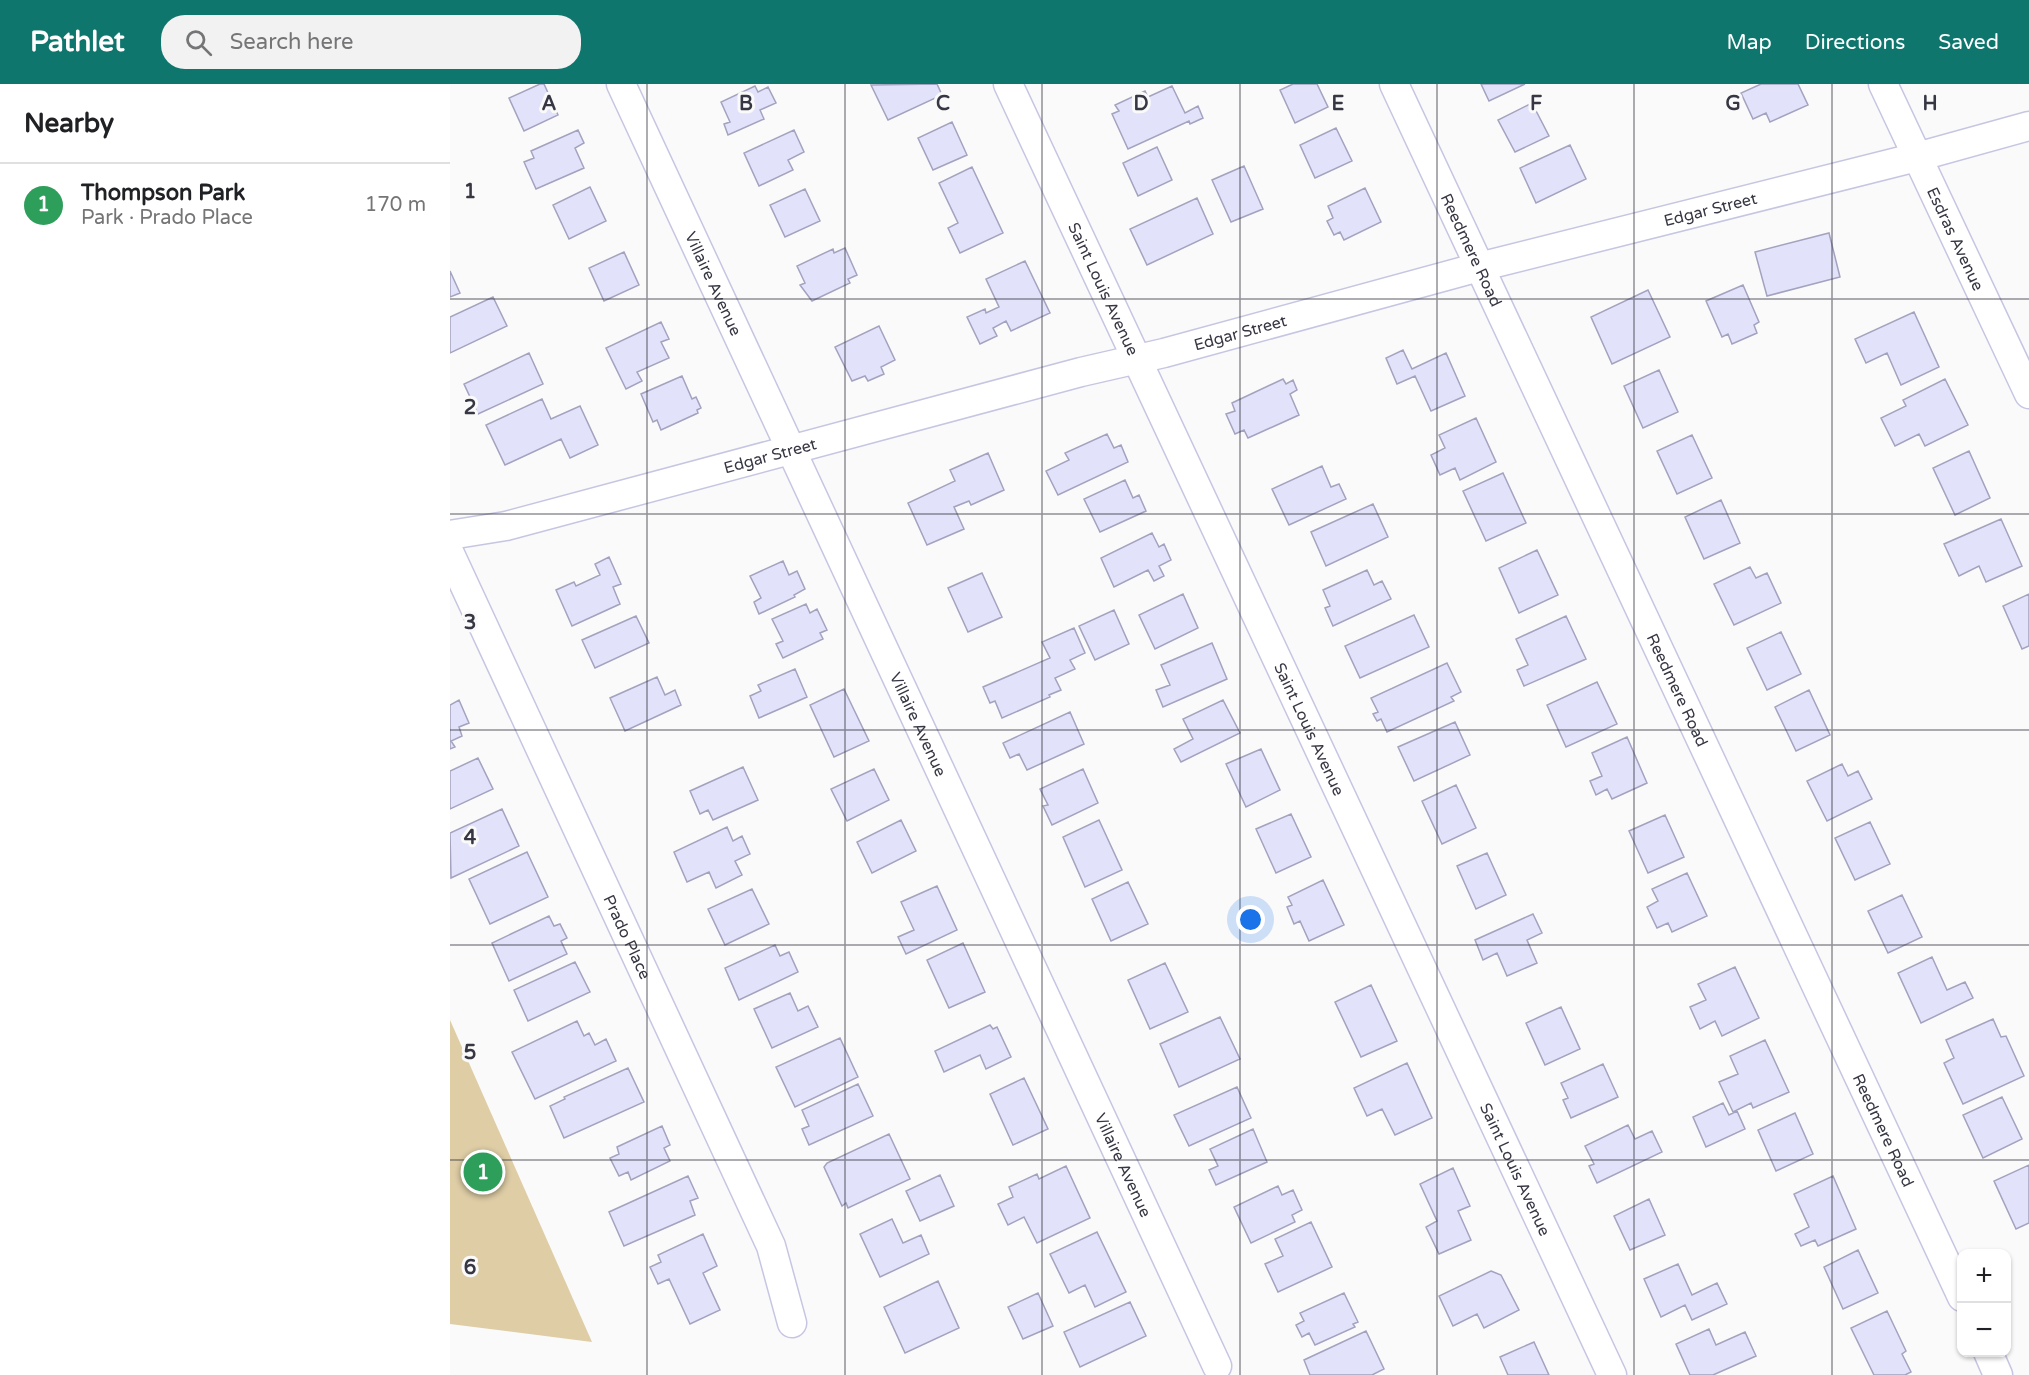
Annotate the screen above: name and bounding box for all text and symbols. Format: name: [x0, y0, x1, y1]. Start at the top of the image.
search box: [161, 15, 581, 69]
text: Pathlet: [30, 25, 125, 59]
icon: search: [182, 26, 215, 59]
text: Search here: [230, 29, 353, 55]
text: Map: [1726, 30, 1772, 55]
text: Directions: [1805, 30, 1905, 55]
text: Saved: [1938, 30, 1999, 55]
text: A: [542, 92, 557, 116]
text: B: [739, 92, 753, 116]
text: C: [936, 92, 950, 116]
text: D: [1133, 92, 1149, 116]
text: E: [1332, 92, 1345, 116]
text: F: [1530, 92, 1542, 116]
text: G: [1725, 92, 1741, 116]
text: H: [1922, 92, 1938, 116]
text: Nearby: [24, 108, 114, 139]
text: Thompson Park: [81, 180, 245, 206]
text: 1: [464, 180, 476, 204]
street label: Esdras Avenue: [1922, 184, 1988, 294]
street label: Edgar Street: [1662, 189, 1759, 231]
street label: Reedmere Road: [1436, 190, 1506, 310]
text: 1: [37, 193, 50, 217]
text: 170 m: [365, 193, 426, 217]
text: Park · Prado Place: [81, 206, 253, 230]
street label: Saint Louis Avenue: [1063, 219, 1143, 359]
street label: Villaire Avenue: [680, 229, 746, 339]
street label: Edgar Street: [1192, 311, 1289, 355]
text: 2: [464, 396, 476, 420]
street label: Edgar Street: [722, 434, 819, 478]
text: 3: [464, 611, 476, 635]
street label: Reedmere Road: [1642, 630, 1712, 750]
street label: Saint Louis Avenue: [1269, 660, 1349, 799]
street label: Villaire Avenue: [885, 669, 950, 780]
text: 4: [464, 826, 477, 850]
street label: Prado Place: [598, 892, 655, 983]
your location: [1236, 905, 1265, 934]
text: 5: [464, 1041, 476, 1065]
street label: Reedmere Road: [1848, 1071, 1918, 1190]
street label: Saint Louis Avenue: [1475, 1100, 1554, 1239]
street label: Villaire Avenue: [1090, 1110, 1155, 1220]
pin: 1: [464, 1150, 502, 1194]
map controls: [1957, 1249, 2011, 1357]
button: +: [1957, 1249, 2011, 1303]
text: 6: [464, 1256, 476, 1280]
button: −: [1957, 1303, 2011, 1357]

